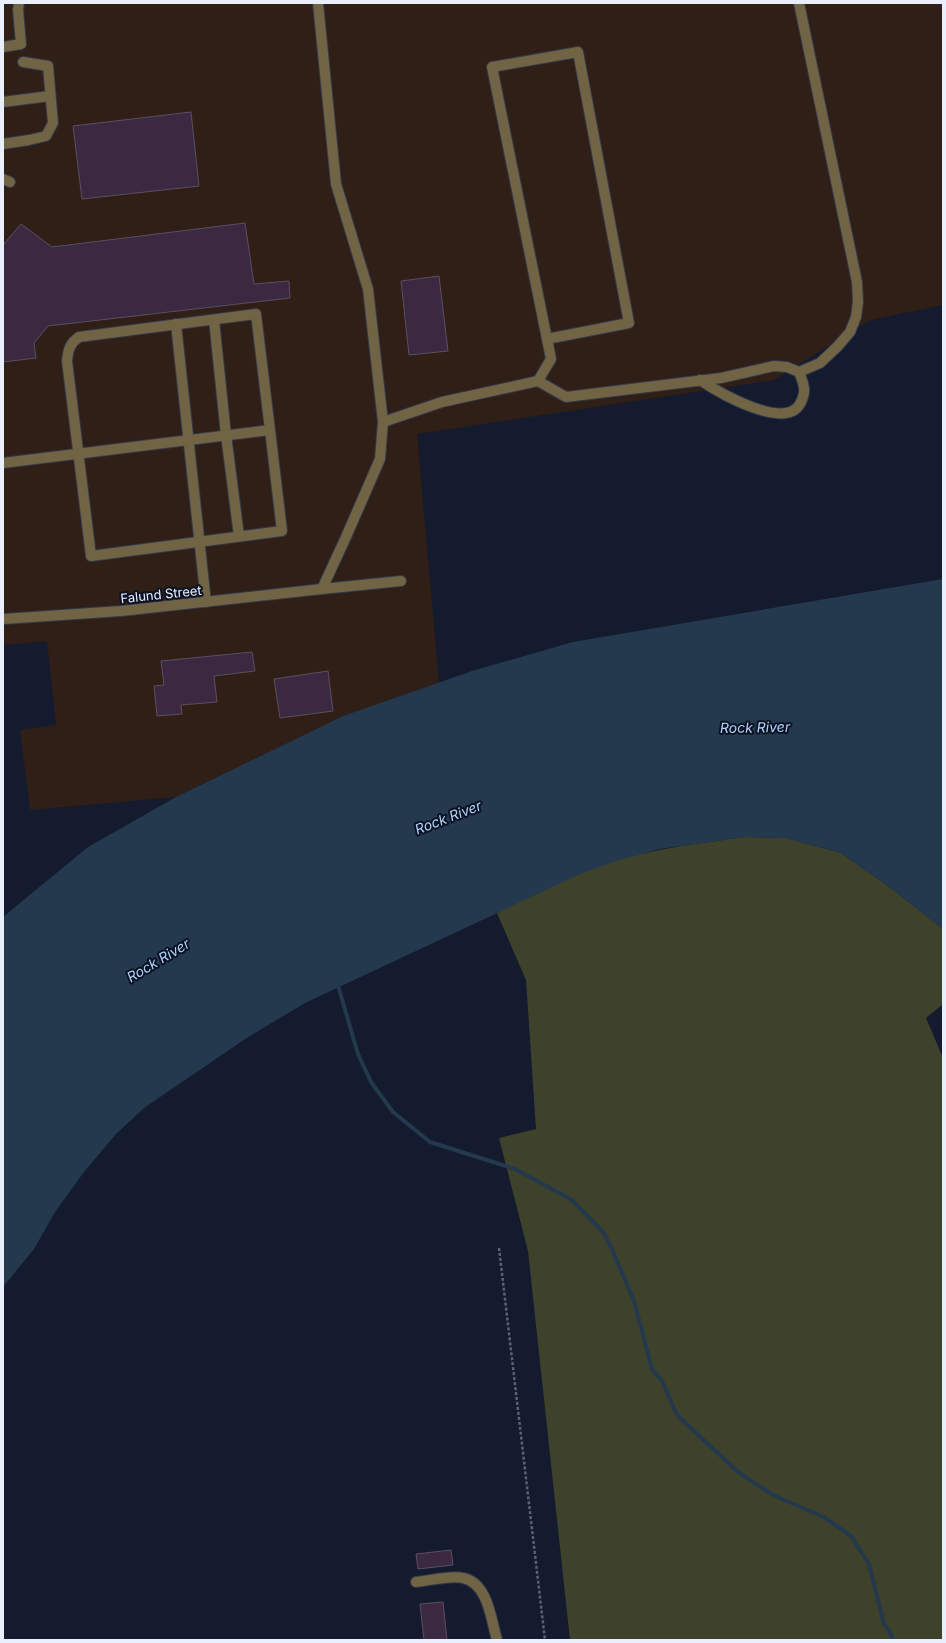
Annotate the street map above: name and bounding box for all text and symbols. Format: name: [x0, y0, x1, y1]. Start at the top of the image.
street label: Falund Street: [120, 582, 202, 606]
water label: Rock River: [720, 718, 791, 736]
water label: Rock River: [412, 796, 484, 838]
water label: Rock River: [124, 934, 193, 985]

